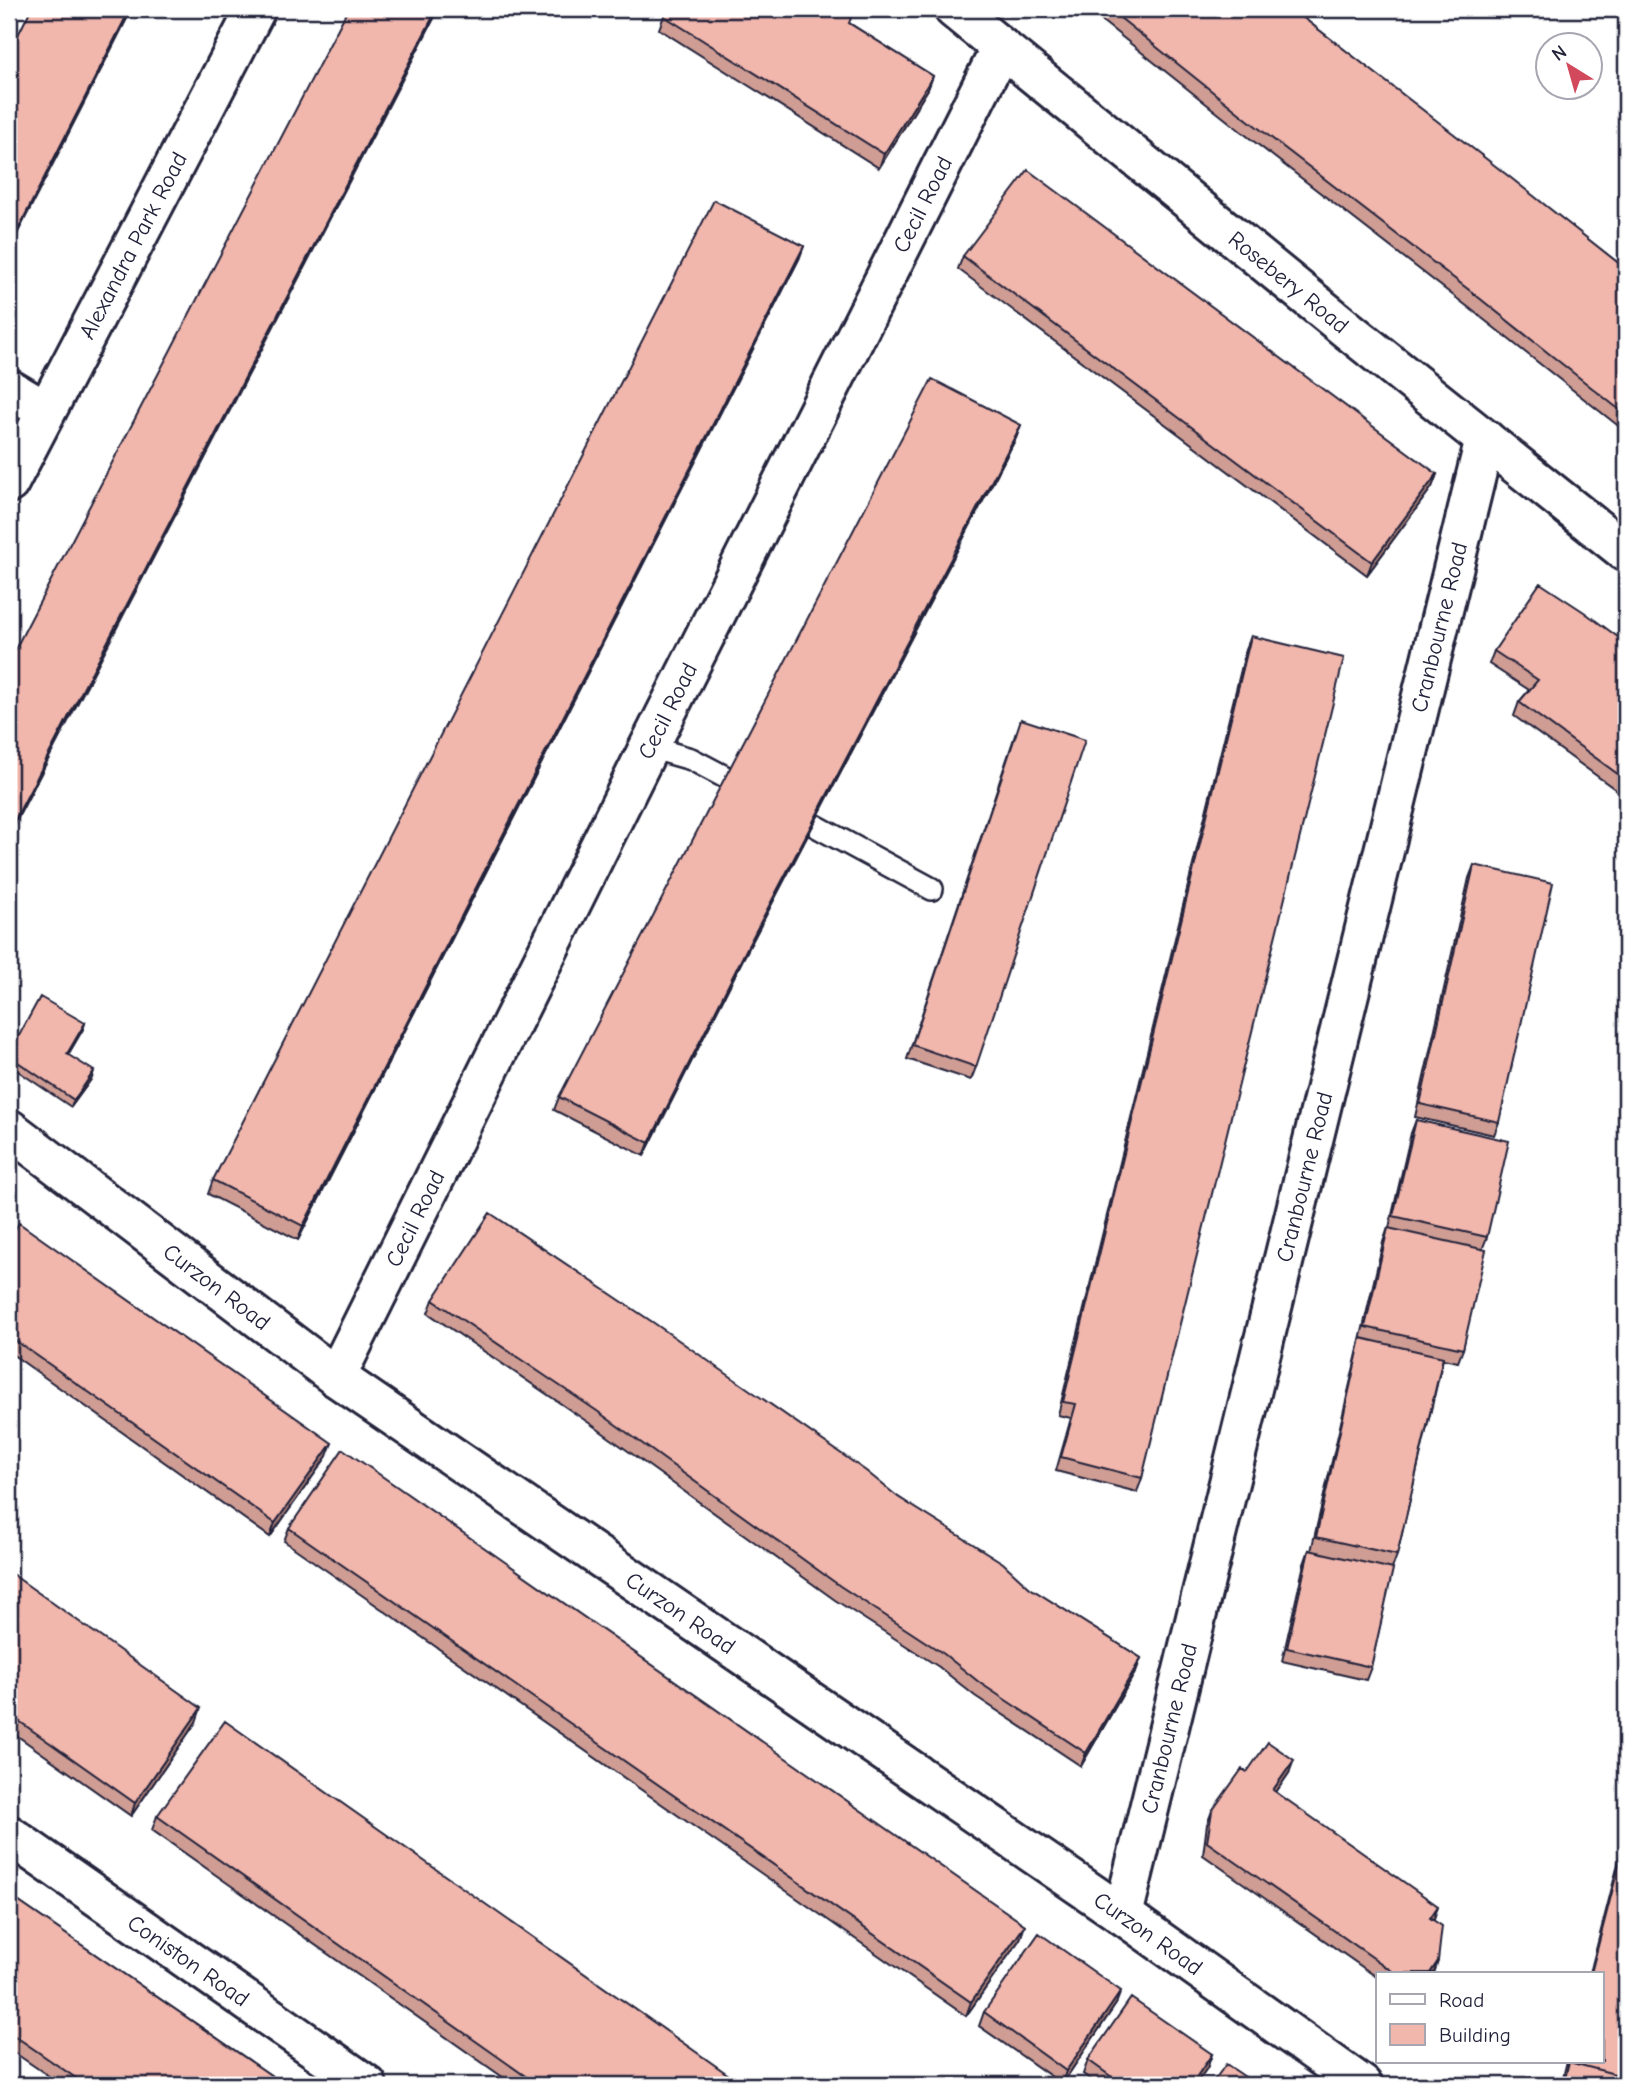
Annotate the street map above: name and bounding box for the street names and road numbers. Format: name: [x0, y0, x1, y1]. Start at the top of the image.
street label: Alexandra Park Road: [74, 148, 193, 344]
street label: Cecil Road: [887, 152, 958, 257]
street label: Rosebery Road: [1223, 225, 1354, 339]
street label: Cranbourne Road: [1405, 539, 1473, 715]
street label: Cecil Road: [632, 658, 703, 764]
street label: Cranbourne Road: [1271, 1089, 1338, 1265]
street label: Cecil Road: [380, 1166, 451, 1271]
street label: Curzon Road: [158, 1238, 275, 1336]
street label: Curzon Road: [621, 1566, 740, 1660]
street label: Cranbourne Road: [1135, 1641, 1203, 1817]
street label: Curzon Road: [1089, 1886, 1208, 1981]
street label: Coniston Road: [122, 1909, 254, 2013]

